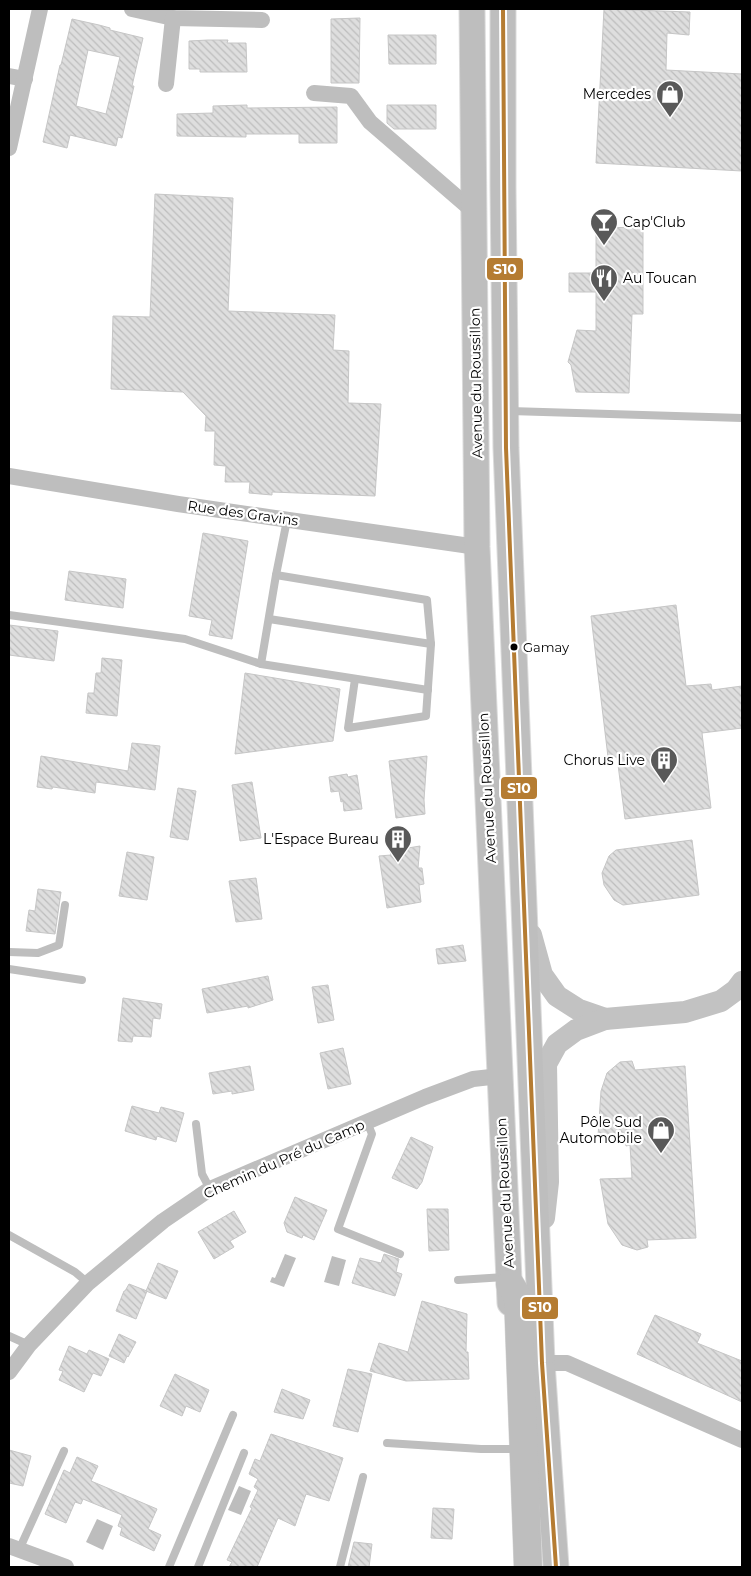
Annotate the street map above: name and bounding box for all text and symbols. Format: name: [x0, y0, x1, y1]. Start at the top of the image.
shop icon: Mercedes: [655, 79, 685, 118]
place label: Mercedes: [583, 85, 651, 103]
bar icon: Cap'Club: [589, 207, 619, 246]
place label: Cap'Club: [623, 213, 686, 231]
line badge: S10: [486, 257, 524, 281]
text: S10: [493, 260, 517, 278]
restaurant icon: Au Toucan: [589, 263, 619, 302]
place label: Au Toucan: [623, 269, 697, 287]
street label: Avenue du Roussillon: [466, 308, 486, 458]
street label: Rue des Gravins: [186, 496, 300, 530]
place label: Gamay: [523, 639, 570, 655]
marker: Gamay: [509, 642, 519, 652]
street label: Avenue du Roussillon: [474, 712, 500, 864]
building icon: Chorus Live: [649, 745, 679, 784]
place label: Chorus Live: [563, 751, 645, 769]
line badge: S10: [500, 776, 538, 800]
text: S10: [507, 779, 531, 797]
building icon: L'Espace Bureau: [383, 824, 413, 863]
place label: L'Espace Bureau: [263, 830, 379, 848]
place label: Pôle Sud Automobile: [559, 1113, 642, 1147]
street label: Chemin du Pré du Camp: [201, 1115, 367, 1203]
shop icon: Pôle Sud Automobile: [646, 1115, 676, 1154]
street label: Avenue du Roussillon: [492, 1117, 518, 1269]
line badge: S10: [521, 1296, 559, 1320]
text: S10: [528, 1298, 552, 1316]

